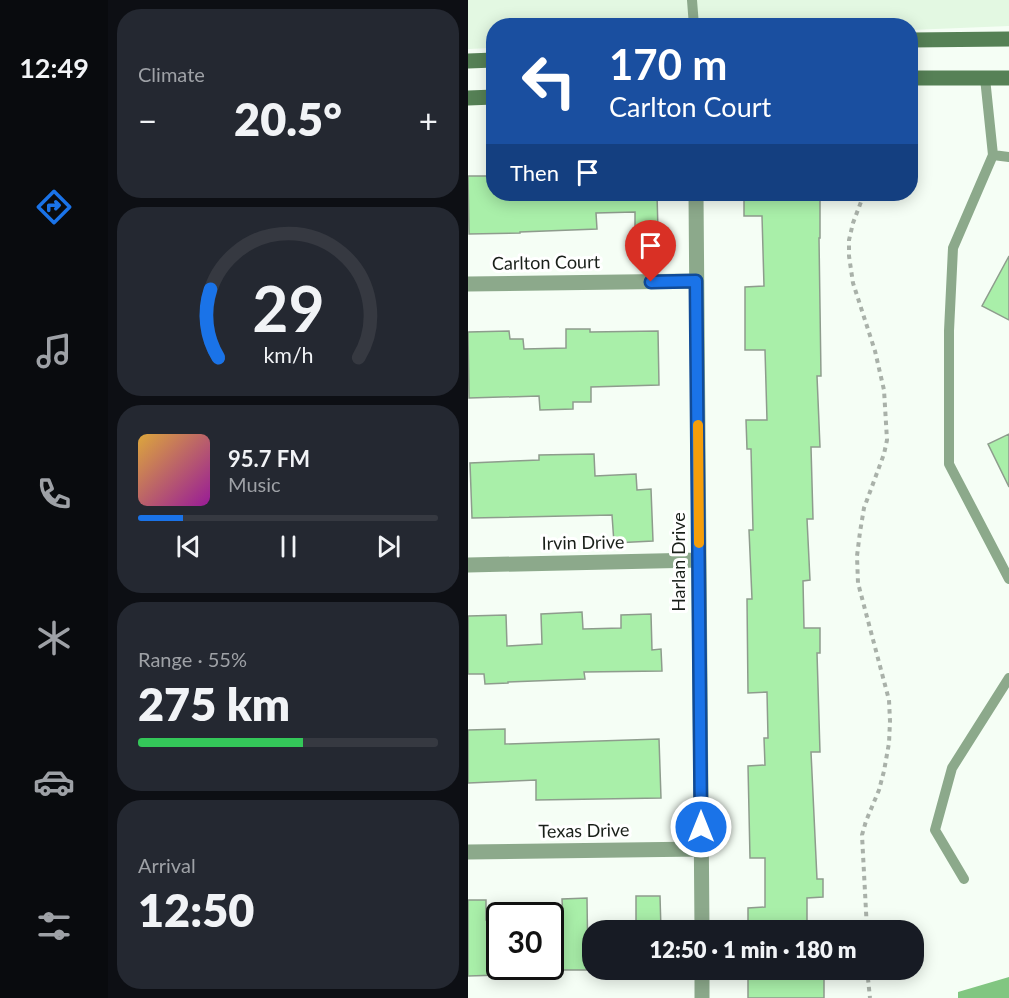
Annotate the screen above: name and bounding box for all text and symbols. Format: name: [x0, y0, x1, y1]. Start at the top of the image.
text: 170 m: [609, 39, 727, 89]
icon: left: [510, 42, 588, 120]
text: 12:49: [19, 51, 89, 84]
text: Climate: [138, 62, 205, 86]
text: Carlton Court: [609, 90, 771, 123]
text: 20.5°: [234, 92, 342, 146]
text: −: [138, 100, 157, 140]
text: +: [419, 100, 438, 140]
icon: arrive: [571, 156, 604, 189]
text: Then: [510, 159, 559, 186]
icon: directions: [33, 186, 75, 228]
pin: [625, 220, 676, 282]
icon: arrive: [634, 229, 667, 262]
street label: Carlton Court: [492, 250, 601, 274]
text: 29: [252, 270, 324, 345]
icon: music: [33, 330, 75, 372]
text: km/h: [263, 343, 313, 369]
text: 95.7 FM: [228, 445, 310, 472]
text: Music: [228, 472, 281, 496]
icon: phone: [33, 473, 75, 515]
street label: Harlan Drive: [667, 512, 689, 612]
icon: previous: [172, 530, 205, 563]
icon: pause: [272, 530, 305, 563]
icon: next: [372, 530, 405, 563]
street label: Irvin Drive: [541, 530, 624, 554]
icon: climate: [33, 617, 75, 659]
text: Range · 55%: [138, 647, 247, 671]
text: 275 km: [138, 677, 290, 731]
icon: car: [33, 761, 75, 803]
position arrow: [669, 795, 733, 859]
street label: Texas Drive: [538, 818, 630, 842]
text: Arrival: [138, 853, 196, 877]
text: 12:50: [138, 883, 254, 937]
speed limit sign: 30: [486, 902, 564, 980]
icon: filters: [33, 905, 75, 947]
text: 12:50 · 1 min · 180 m: [650, 936, 856, 963]

